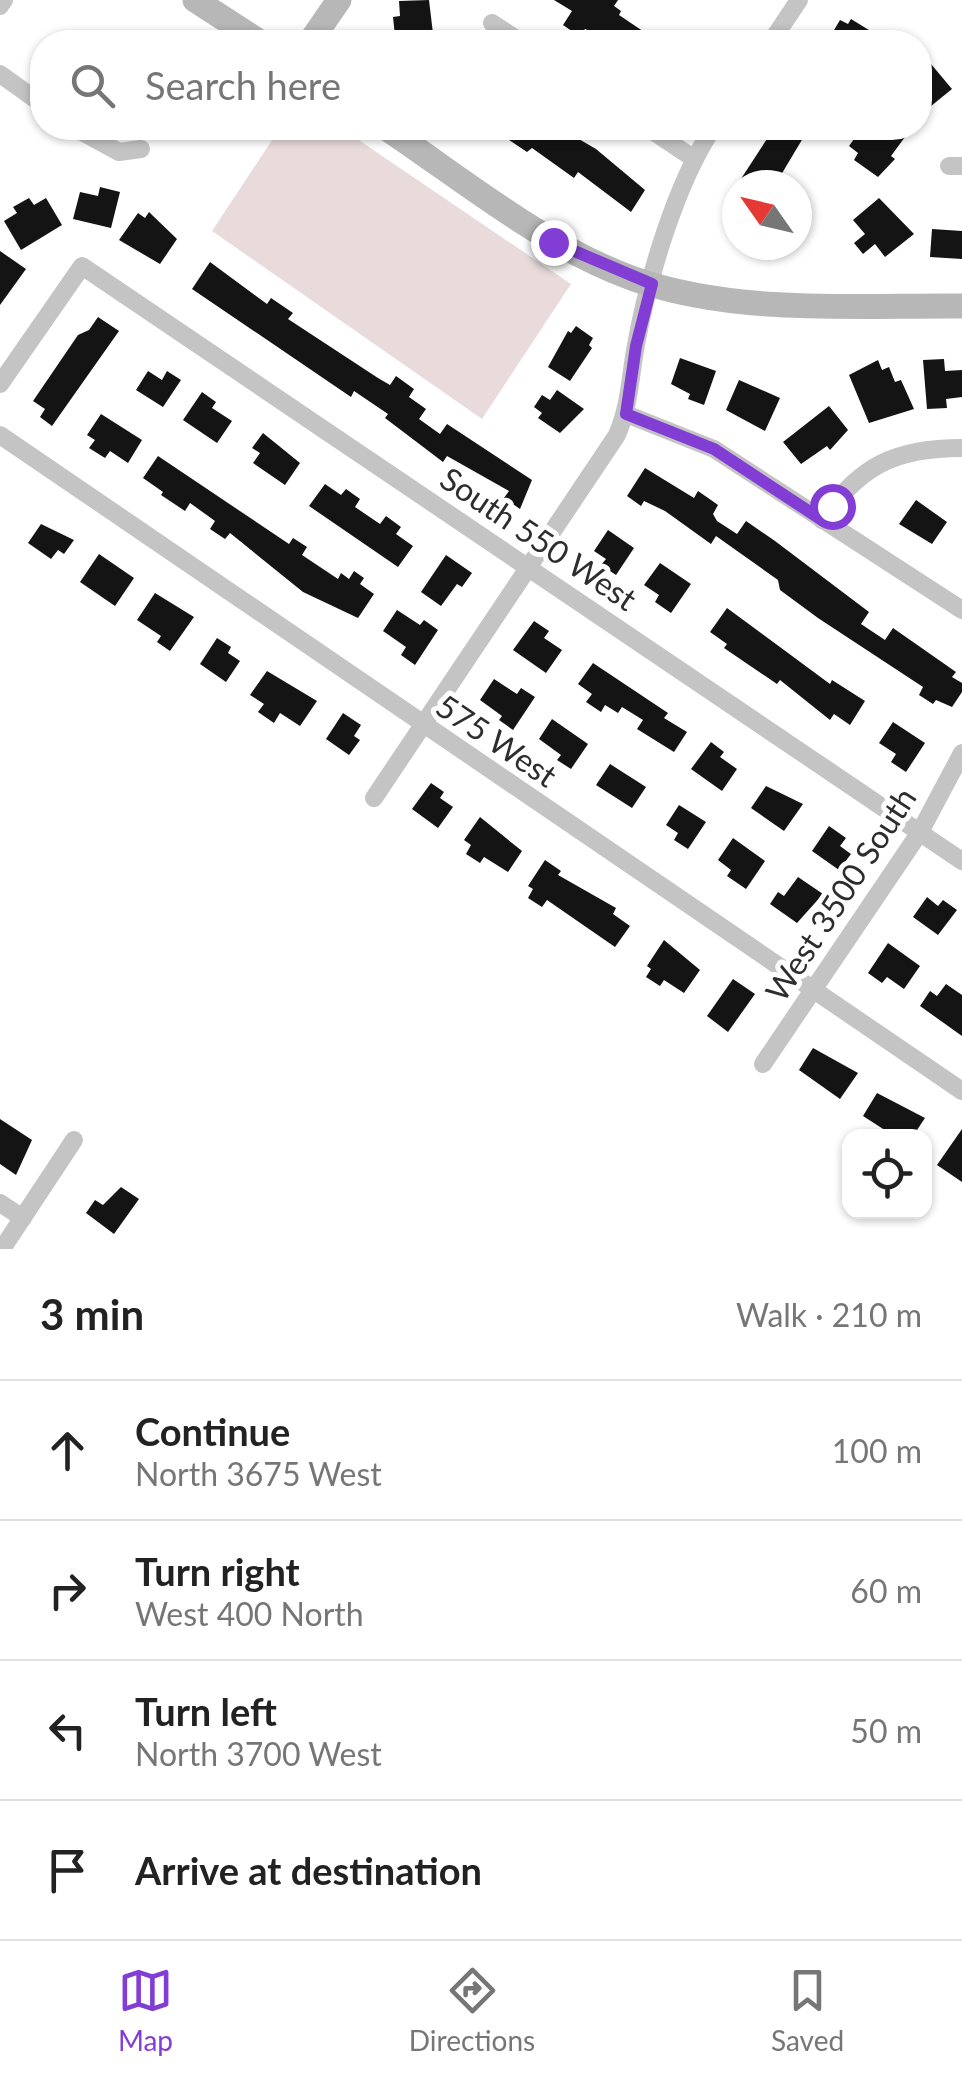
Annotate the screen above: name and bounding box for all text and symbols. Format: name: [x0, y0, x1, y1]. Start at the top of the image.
search box: [30, 30, 932, 140]
icon: search: [65, 58, 120, 113]
text: Search here: [145, 62, 341, 108]
north arrow: [722, 170, 812, 260]
route end: [531, 220, 577, 266]
street label: South 550 West: [434, 458, 645, 618]
route start: [810, 484, 856, 530]
street label: 575 West: [429, 686, 565, 795]
street label: West 3500 South: [756, 780, 924, 1008]
map controls: [842, 1129, 932, 1219]
button: locate: [842, 1129, 932, 1219]
text: 3 min: [40, 1289, 144, 1339]
text: Walk · 210 m: [736, 1295, 922, 1334]
text: Continue: [135, 1408, 290, 1454]
icon: ahead: [40, 1423, 95, 1478]
text: 100 m: [832, 1431, 922, 1470]
text: North 3675 West: [135, 1454, 382, 1493]
text: Turn right: [135, 1548, 300, 1594]
icon: right: [40, 1563, 95, 1618]
text: 60 m: [850, 1571, 922, 1610]
text: West 400 North: [135, 1594, 364, 1633]
text: Turn left: [135, 1688, 277, 1734]
icon: left: [40, 1703, 95, 1758]
text: 50 m: [850, 1711, 922, 1750]
text: North 3700 West: [135, 1734, 382, 1773]
icon: arrive: [40, 1843, 95, 1898]
text: Arrive at destination: [135, 1847, 482, 1893]
tab: Map: [118, 1963, 173, 2057]
tab: Directions: [409, 1963, 535, 2057]
tab: Saved: [771, 1963, 844, 2057]

